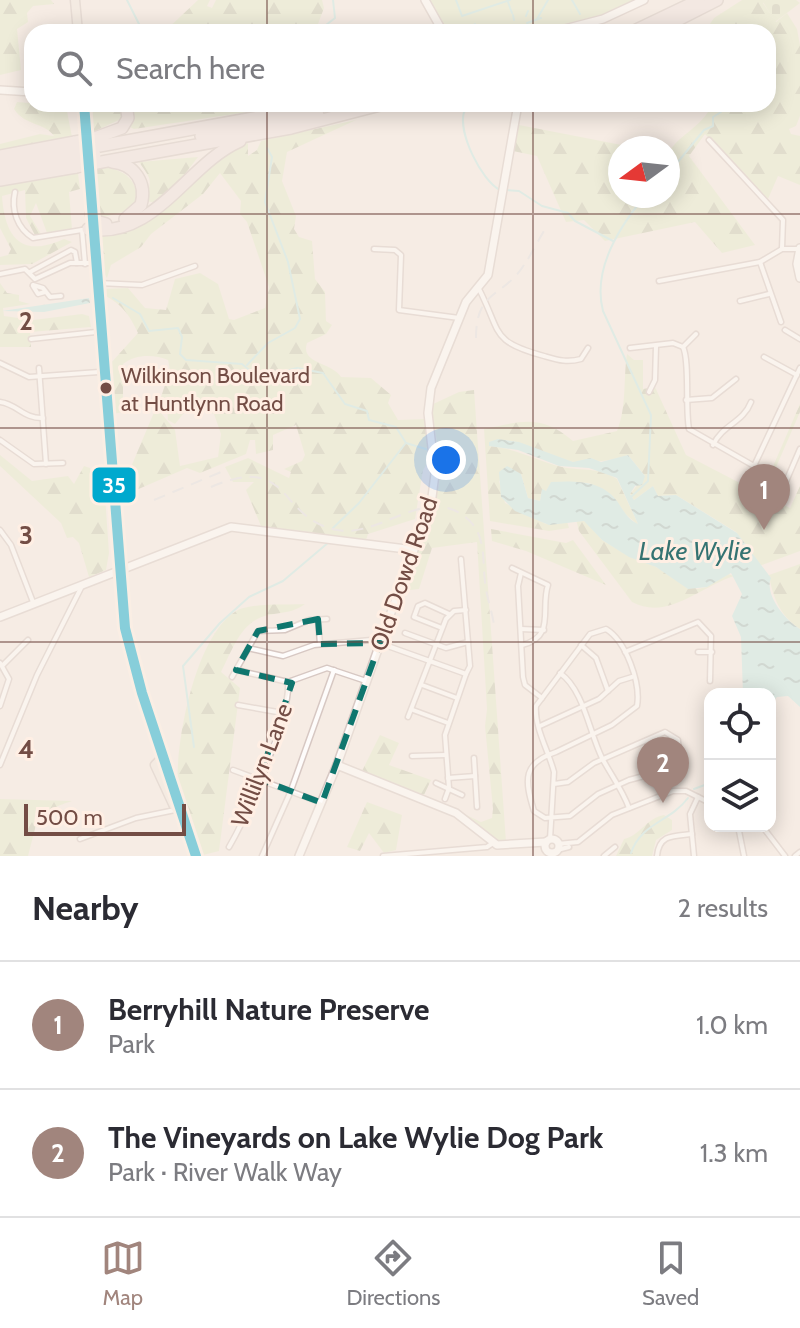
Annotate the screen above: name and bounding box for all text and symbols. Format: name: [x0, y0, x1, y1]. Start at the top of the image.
search box: [24, 24, 776, 112]
icon: search: [52, 46, 96, 90]
text: Search here: [116, 50, 265, 87]
north arrow: [608, 136, 680, 208]
text: 2: [19, 305, 33, 337]
place label: Wilkinson Boulevard at Huntlynn Road: [121, 362, 310, 417]
marker: Wilkinson Boulevard at Huntlynn Road: [98, 380, 114, 396]
your location: [426, 440, 466, 480]
pin: 1: [738, 464, 790, 530]
line badge: 35: [91, 466, 137, 504]
text: 35: [102, 472, 126, 499]
street label: Old Dowd Road: [364, 493, 443, 655]
text: 3: [19, 519, 33, 551]
water label: Lake Wylie: [639, 535, 751, 567]
map controls: [704, 688, 776, 832]
button: locate: [704, 688, 776, 760]
street label: Willilyn Lane: [225, 699, 298, 831]
text: 4: [18, 733, 34, 765]
pin: 2: [637, 737, 689, 803]
button: layers: [704, 760, 776, 832]
scale bar: [24, 800, 186, 836]
text: 500 m: [36, 804, 103, 831]
text: Nearby: [32, 887, 139, 929]
text: 2 results: [677, 892, 768, 924]
text: Berryhill Nature Preserve: [108, 991, 430, 1028]
text: 1: [53, 1009, 63, 1041]
text: 1.0 km: [696, 1009, 768, 1041]
text: Park: [108, 1028, 155, 1060]
text: The Vineyards on Lake Wylie Dog Park: [108, 1119, 603, 1156]
text: 2: [51, 1137, 65, 1169]
text: 1.3 km: [700, 1137, 768, 1169]
text: Park · River Walk Way: [108, 1156, 342, 1188]
tab: Map: [101, 1236, 145, 1311]
tab: Directions: [346, 1236, 440, 1311]
tab: Saved: [642, 1236, 699, 1311]

